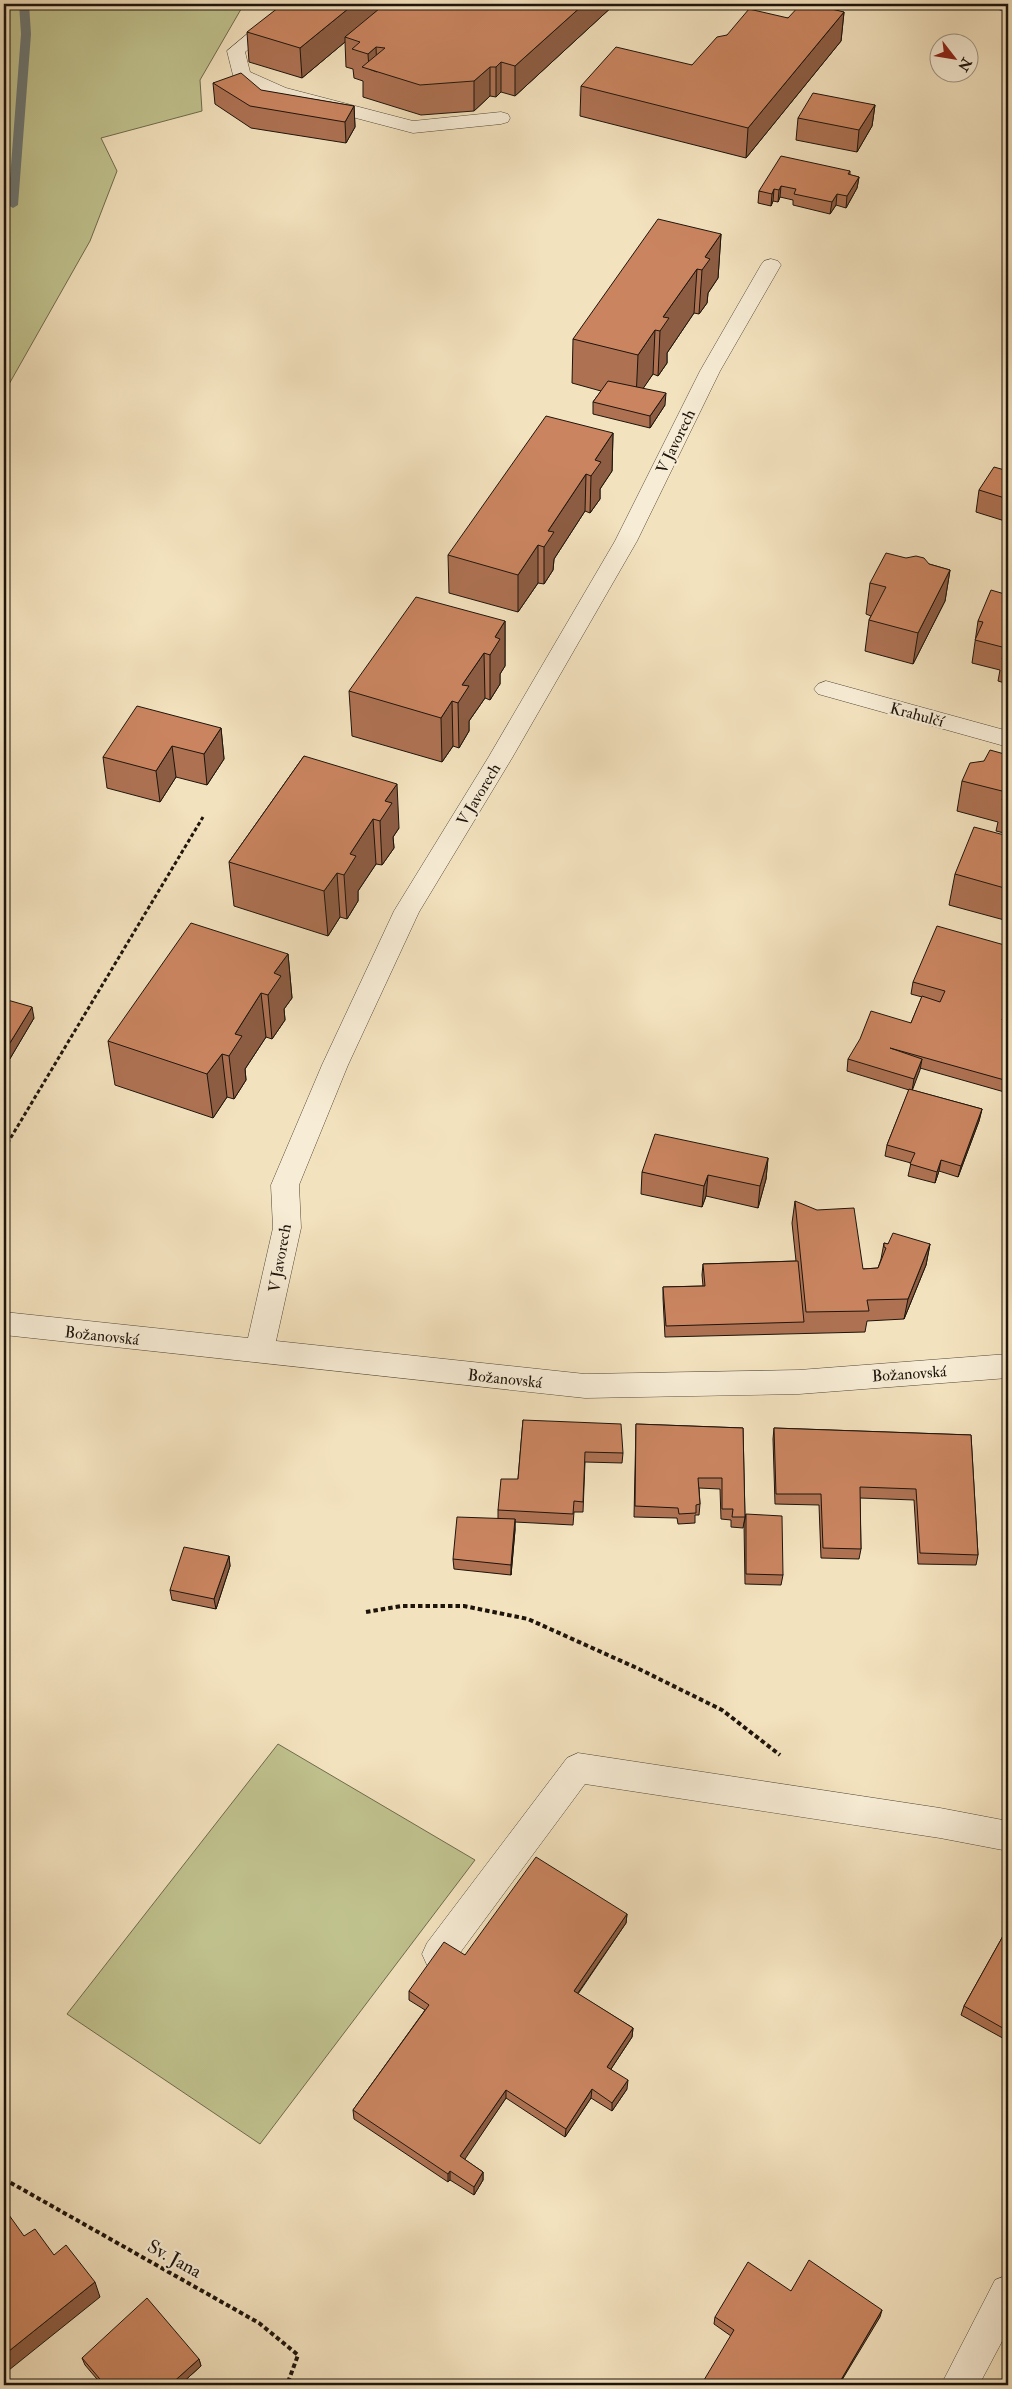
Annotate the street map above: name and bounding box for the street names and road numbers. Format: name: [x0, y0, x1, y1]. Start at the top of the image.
street label: V Javorech: [652, 405, 701, 477]
street label: Krahulčí: [888, 698, 948, 732]
street label: V Javorech: [453, 759, 506, 830]
street label: V Javorech: [264, 1222, 297, 1294]
street label: Božanovská: [64, 1322, 141, 1350]
street label: Božanovská: [871, 1361, 947, 1387]
street label: Božanovská: [467, 1365, 544, 1393]
street label: Sv. Jana: [143, 2234, 206, 2284]

